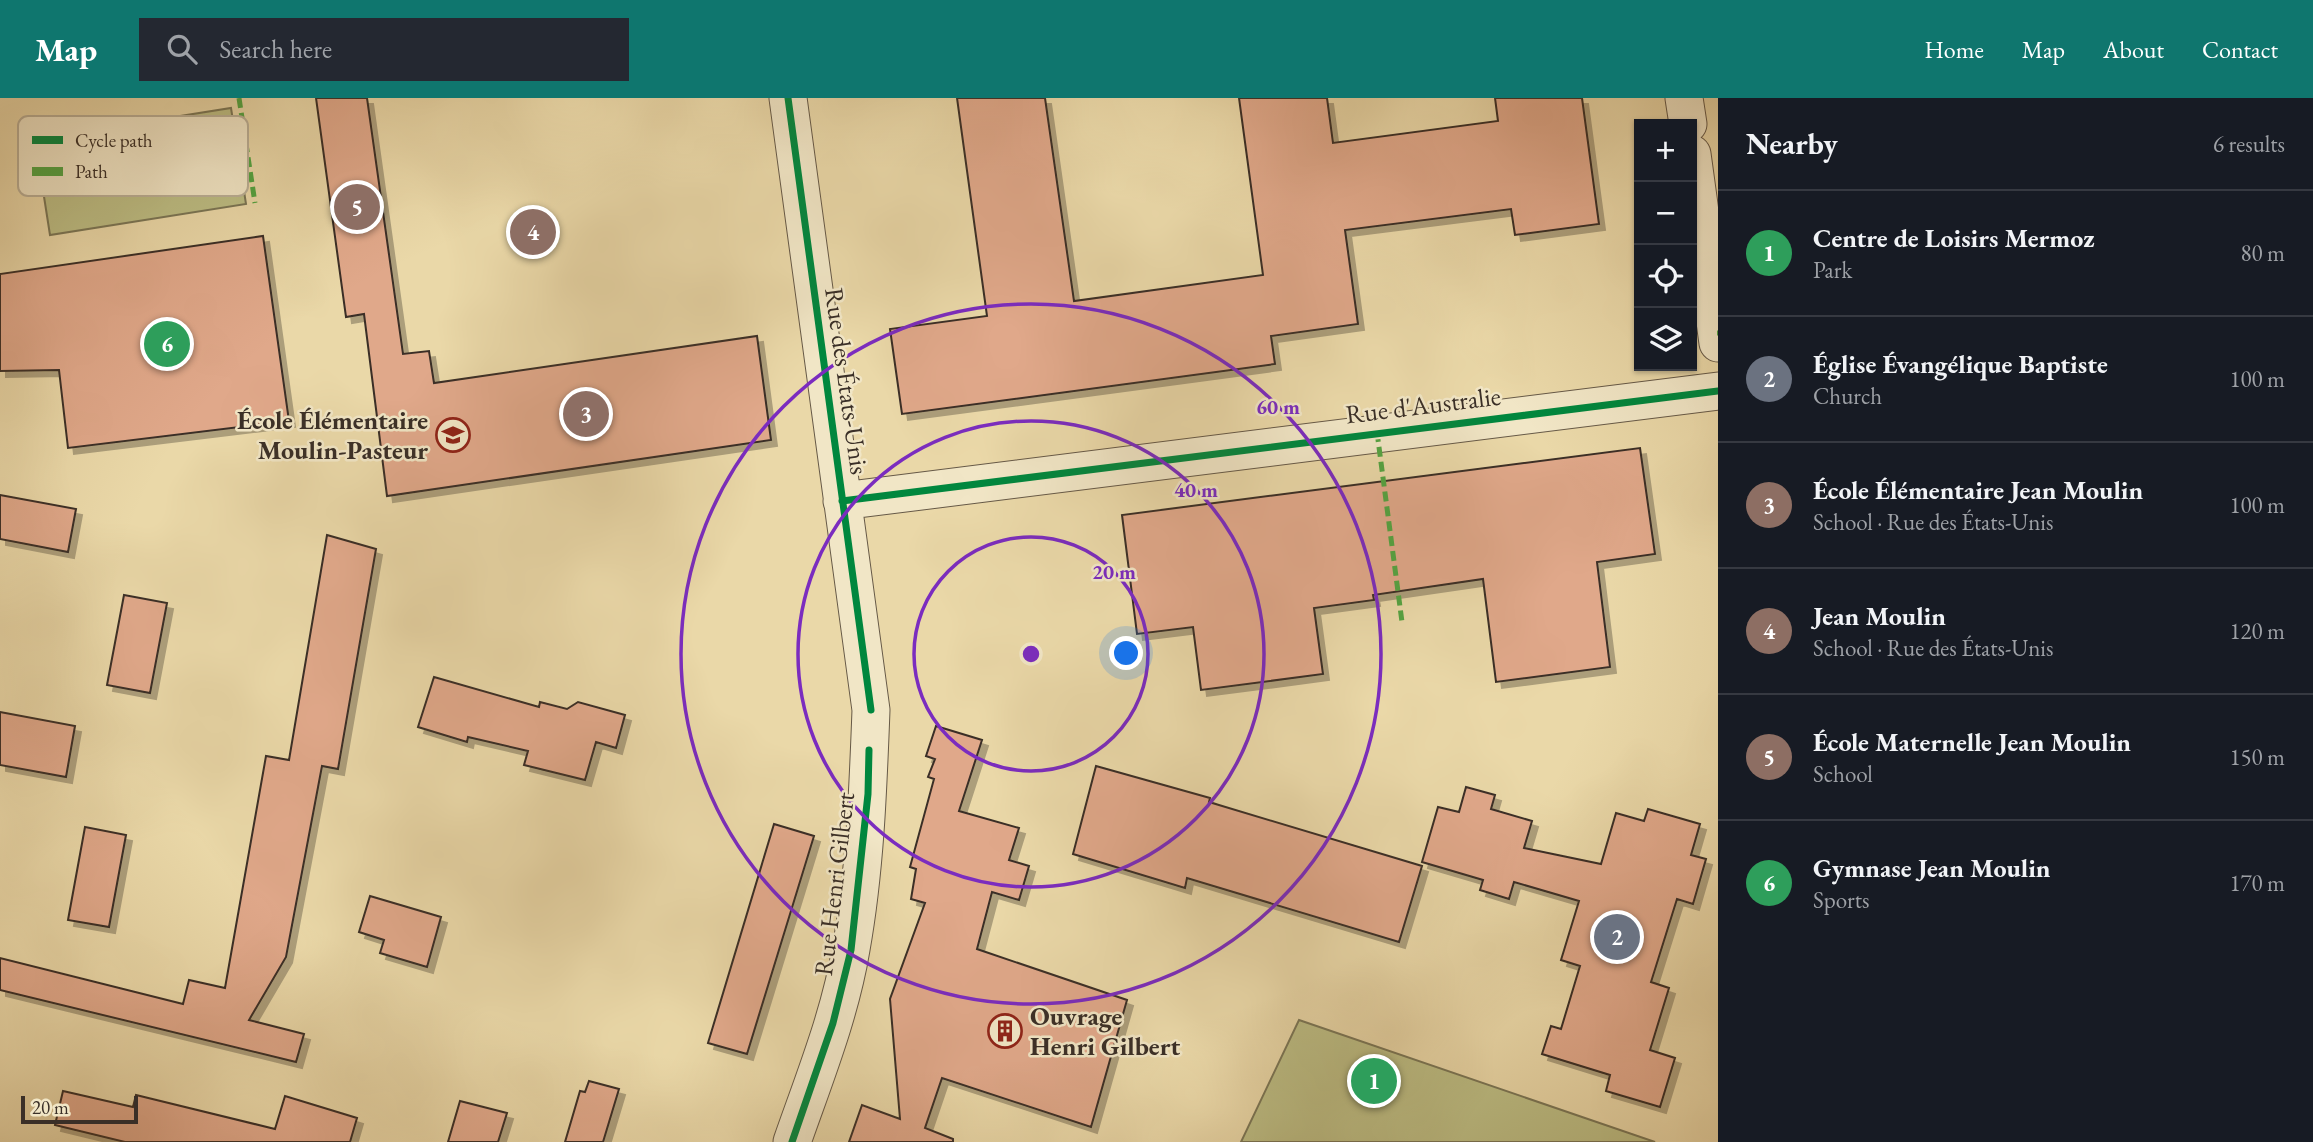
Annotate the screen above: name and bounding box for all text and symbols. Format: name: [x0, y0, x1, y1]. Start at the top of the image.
search box: [139, 18, 629, 81]
text: Map: [35, 28, 97, 71]
icon: search: [163, 30, 201, 68]
text: Search here: [219, 32, 332, 66]
text: Home: [1924, 34, 1984, 65]
text: Map: [2022, 34, 2065, 65]
text: About: [2103, 34, 2164, 65]
text: Contact: [2202, 34, 2278, 65]
legend: [18, 116, 248, 196]
map controls: [1634, 119, 1697, 371]
button: +: [1634, 119, 1697, 182]
text: Nearby: [1746, 124, 1838, 163]
text: Cycle path: [75, 128, 153, 153]
text: 6 results: [2213, 129, 2285, 159]
text: Path: [75, 159, 108, 184]
pin: 5: [334, 181, 380, 233]
button: −: [1634, 182, 1697, 245]
pin: 4: [510, 206, 556, 258]
text: Centre de Loisirs Mermoz: [1813, 221, 2095, 255]
text: 1: [1763, 238, 1775, 268]
text: 80 m: [2240, 238, 2285, 268]
button: locate: [1634, 245, 1697, 308]
text: Park: [1813, 255, 1852, 285]
street label: Rue des États-Unis: [817, 285, 877, 477]
button: layers: [1634, 308, 1697, 371]
pin: 6: [144, 318, 190, 370]
text: Église Évangélique Baptiste: [1813, 347, 2108, 381]
text: 2: [1763, 364, 1775, 394]
text: 100 m: [2229, 364, 2285, 394]
street label: Rue d'Australie: [1344, 379, 1502, 431]
text: Church: [1813, 381, 1882, 411]
pin: 3: [563, 388, 609, 440]
text: 60 m: [1256, 393, 1300, 420]
place label: École Élémentaire Moulin-Pasteur: [237, 403, 428, 467]
school or university icon: École Élémentaire Moulin-Pasteur: [434, 416, 472, 454]
text: École Élémentaire Jean Moulin: [1813, 473, 2143, 507]
text: 40 m: [1174, 476, 1218, 503]
text: 3: [1763, 490, 1775, 520]
text: 100 m: [2229, 490, 2285, 520]
text: School · Rue des États-Unis: [1813, 507, 2053, 537]
text: 20 m: [1092, 558, 1136, 585]
text: Jean Moulin: [1813, 599, 1946, 633]
text: 4: [1763, 616, 1775, 646]
text: 120 m: [2229, 616, 2285, 646]
text: School · Rue des États-Unis: [1813, 633, 2053, 663]
your location: [1109, 636, 1143, 670]
centre of rings: [1019, 642, 1043, 666]
text: École Maternelle Jean Moulin: [1813, 725, 2131, 759]
text: 5: [1763, 742, 1775, 772]
text: 150 m: [2229, 742, 2285, 772]
text: School: [1813, 759, 1873, 789]
street label: Rue Henri Gilbert: [806, 790, 862, 978]
text: Gymnase Jean Moulin: [1813, 851, 2051, 885]
text: 6: [1763, 868, 1775, 898]
text: 170 m: [2229, 868, 2285, 898]
text: Sports: [1813, 885, 1869, 915]
pin: 2: [1594, 911, 1640, 963]
place label: Ouvrage Henri Gilbert: [1030, 999, 1180, 1063]
building icon: Ouvrage Henri Gilbert: [986, 1012, 1024, 1050]
pin: 1: [1351, 1055, 1397, 1107]
scale bar: [21, 1093, 138, 1125]
text: 20 m: [32, 1095, 69, 1120]

